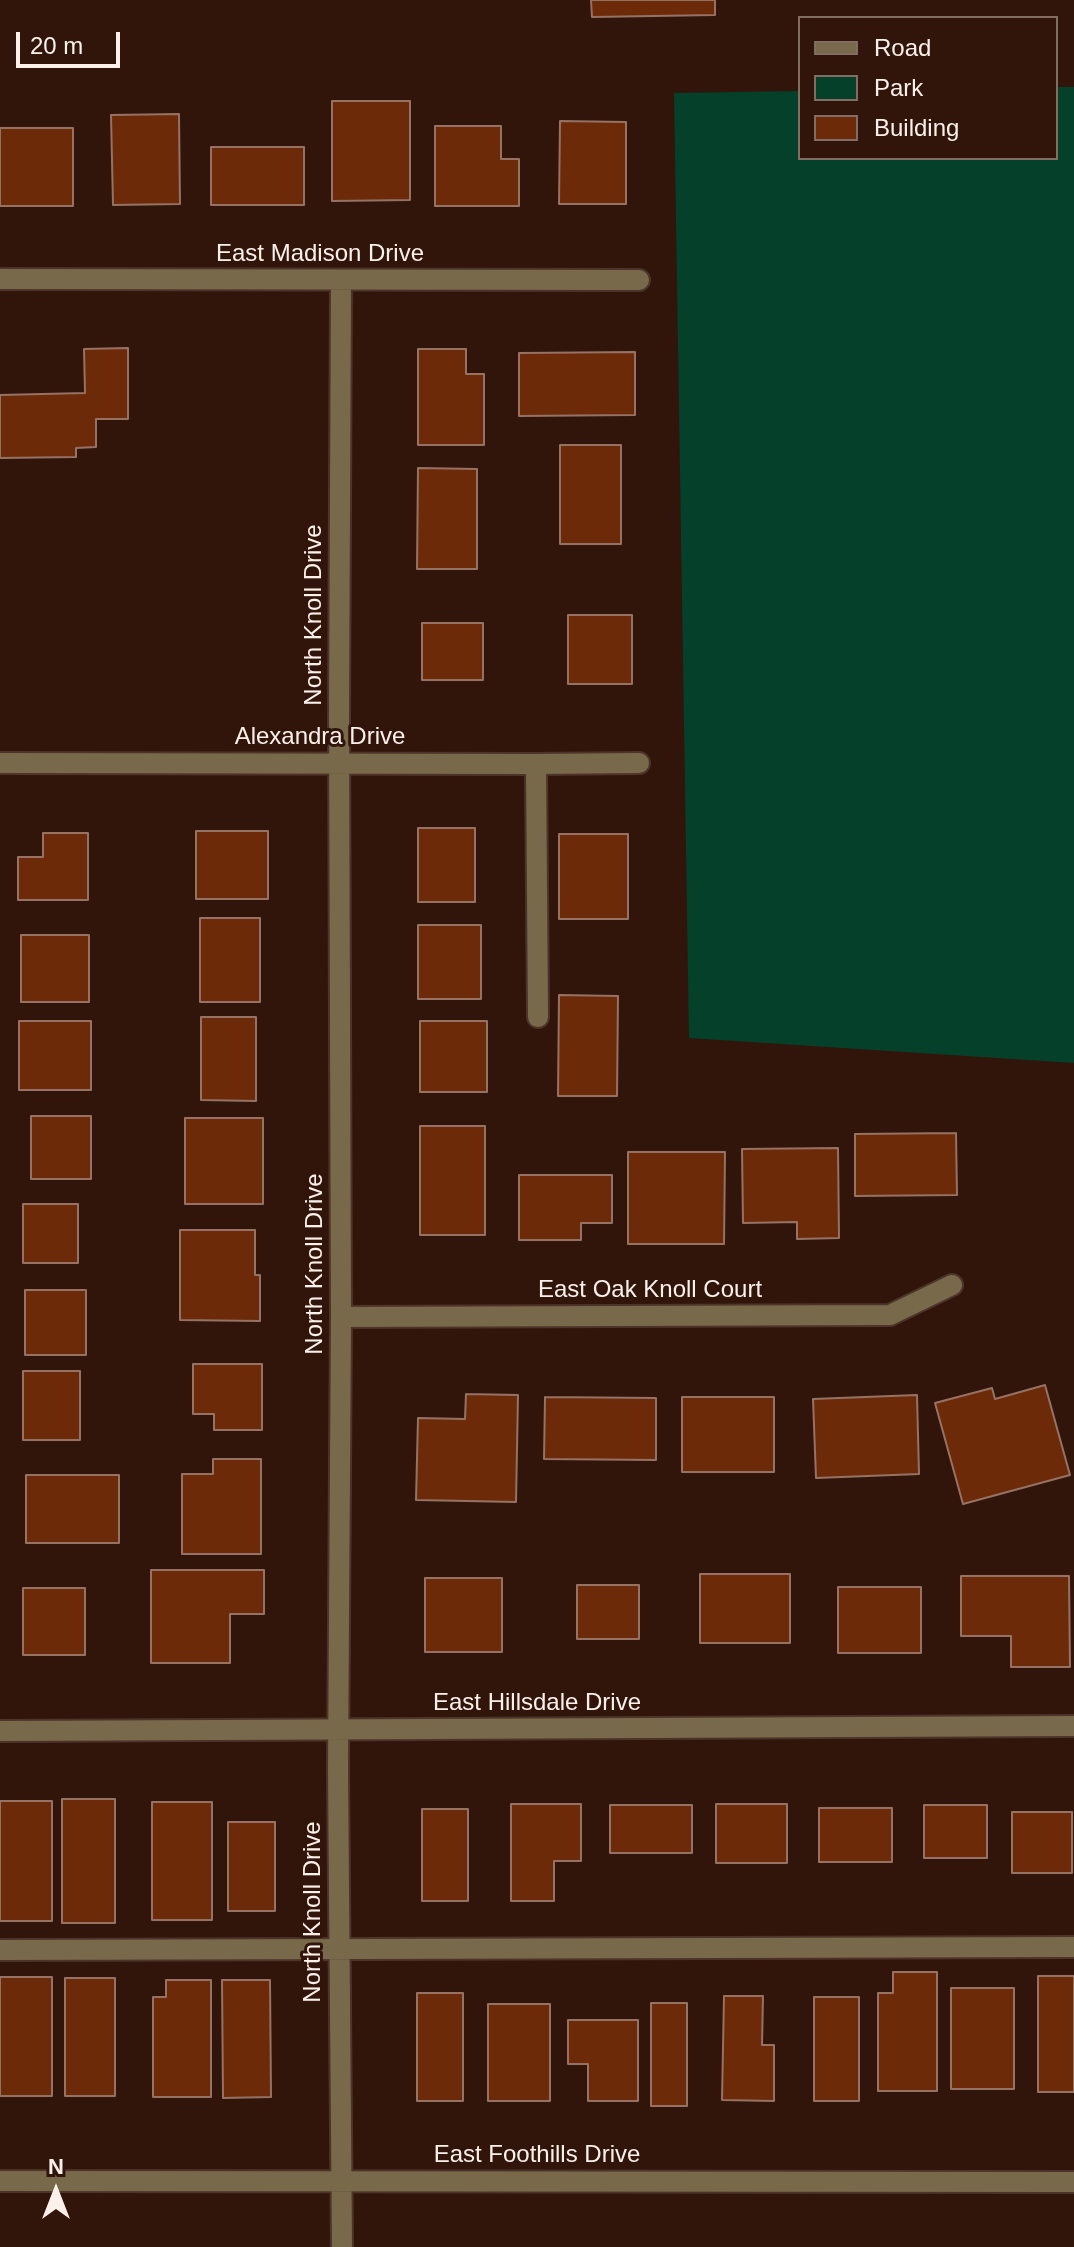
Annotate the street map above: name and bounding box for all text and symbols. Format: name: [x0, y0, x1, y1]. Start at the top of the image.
scale bar: [20, 16, 124, 66]
legend: [798, 16, 1058, 160]
text: 20 m: [30, 32, 83, 59]
text: Road: [874, 34, 931, 61]
text: Park: [874, 74, 923, 101]
text: Building: [874, 114, 959, 141]
street label: East Madison Drive: [216, 240, 424, 268]
street label: North Knoll Drive: [300, 524, 328, 706]
street label: Alexandra Drive: [235, 723, 405, 751]
street label: North Knoll Drive: [301, 1173, 329, 1355]
street label: East Oak Knoll Court: [538, 1276, 762, 1304]
street label: East Hillsdale Drive: [433, 1689, 641, 1717]
street label: North Knoll Drive: [299, 1821, 327, 2003]
street label: East Foothills Drive: [434, 2141, 640, 2169]
north arrow: [16, 2151, 96, 2231]
text: N: [48, 2154, 64, 2179]

